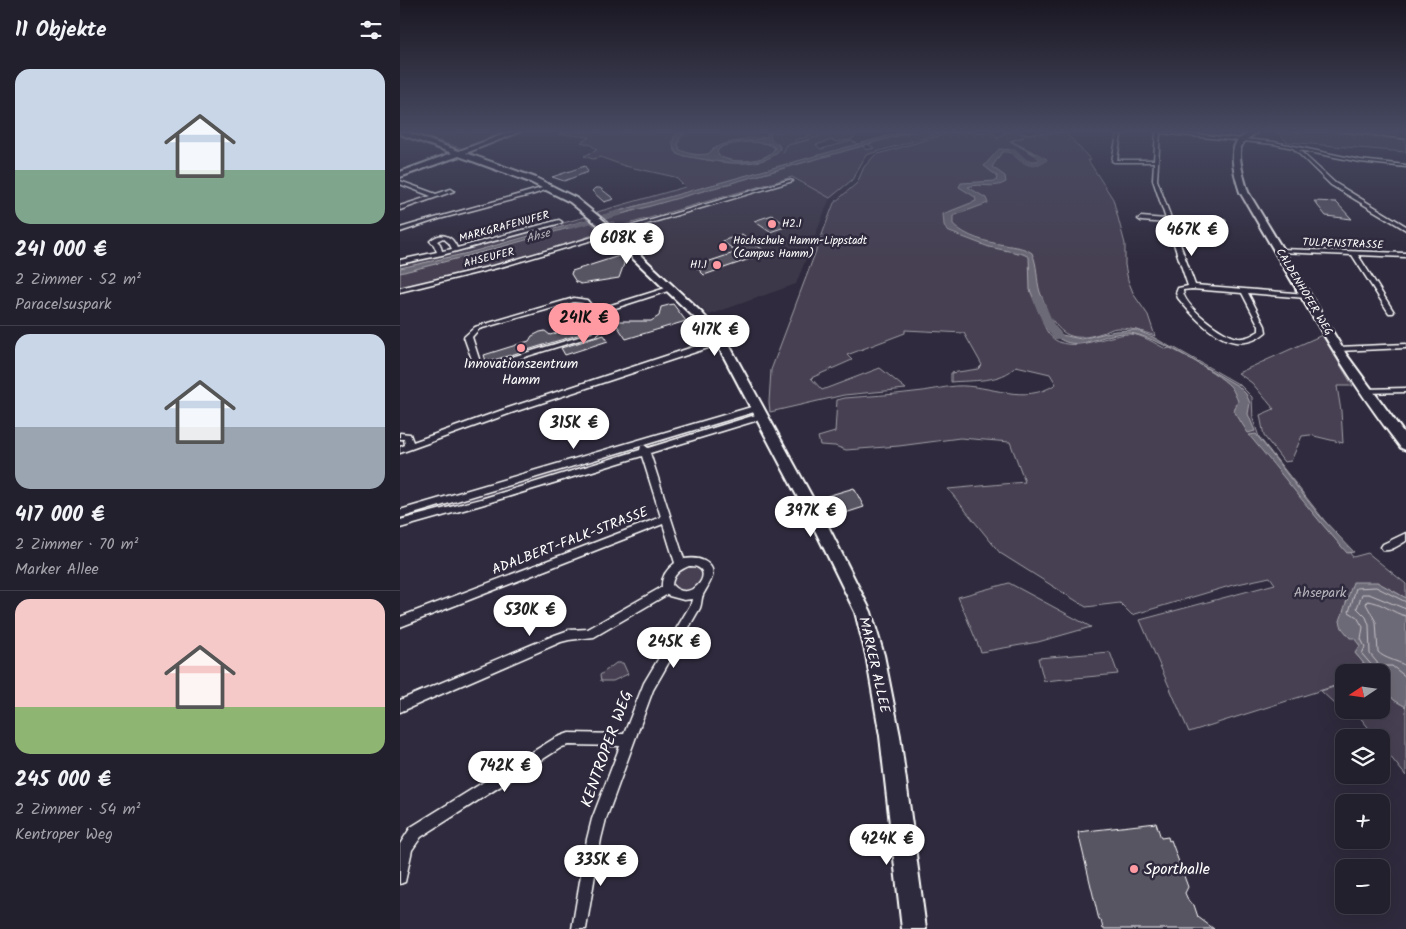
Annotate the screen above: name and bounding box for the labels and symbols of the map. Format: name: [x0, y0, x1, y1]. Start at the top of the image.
street label: MARKGRAFENUFER: [457, 206, 552, 248]
pin: 467K €: [1151, 214, 1233, 257]
place label: H2.1: [782, 215, 802, 233]
marker: H2.1: [766, 218, 778, 230]
pin: 608K €: [586, 222, 668, 265]
water label: Ahse: [524, 223, 554, 248]
place label: Hochschule Hamm-Lippstadt (Campus Hamm): [733, 232, 868, 263]
street label: TULPENSTRASSE: [1302, 234, 1384, 254]
marker: Hochschule Hamm-Lippstadt (Campus Hamm): [717, 241, 729, 253]
street label: AHSEUFER: [462, 243, 517, 273]
street label: CALDENHOFER WEG: [1271, 245, 1337, 339]
place label: H1.1: [690, 256, 707, 274]
marker: H1.1: [711, 259, 723, 271]
pin: 241K €: [543, 302, 625, 345]
pin: 417K €: [674, 314, 756, 357]
marker: Innovationszentrum Hamm: [515, 342, 527, 354]
place label: Innovationszentrum Hamm: [464, 353, 578, 391]
pin: 315K €: [533, 408, 615, 450]
pin: 397K €: [770, 496, 852, 538]
street label: ADALBERT-FALK-STRASSE: [489, 501, 652, 581]
park label: Ahsepark: [1294, 582, 1347, 604]
pin: 530K €: [489, 594, 571, 637]
street label: MARKER ALLEE: [852, 615, 896, 716]
pin: 245K €: [633, 626, 715, 669]
north arrow: [1335, 664, 1390, 719]
street label: KENTROPER WEG: [574, 687, 640, 811]
pin: 742K €: [464, 750, 546, 793]
pin: 424K €: [846, 824, 928, 866]
pin: 335K €: [560, 844, 642, 887]
place label: Sporthalle: [1144, 857, 1210, 882]
marker: Sporthalle: [1128, 863, 1140, 875]

